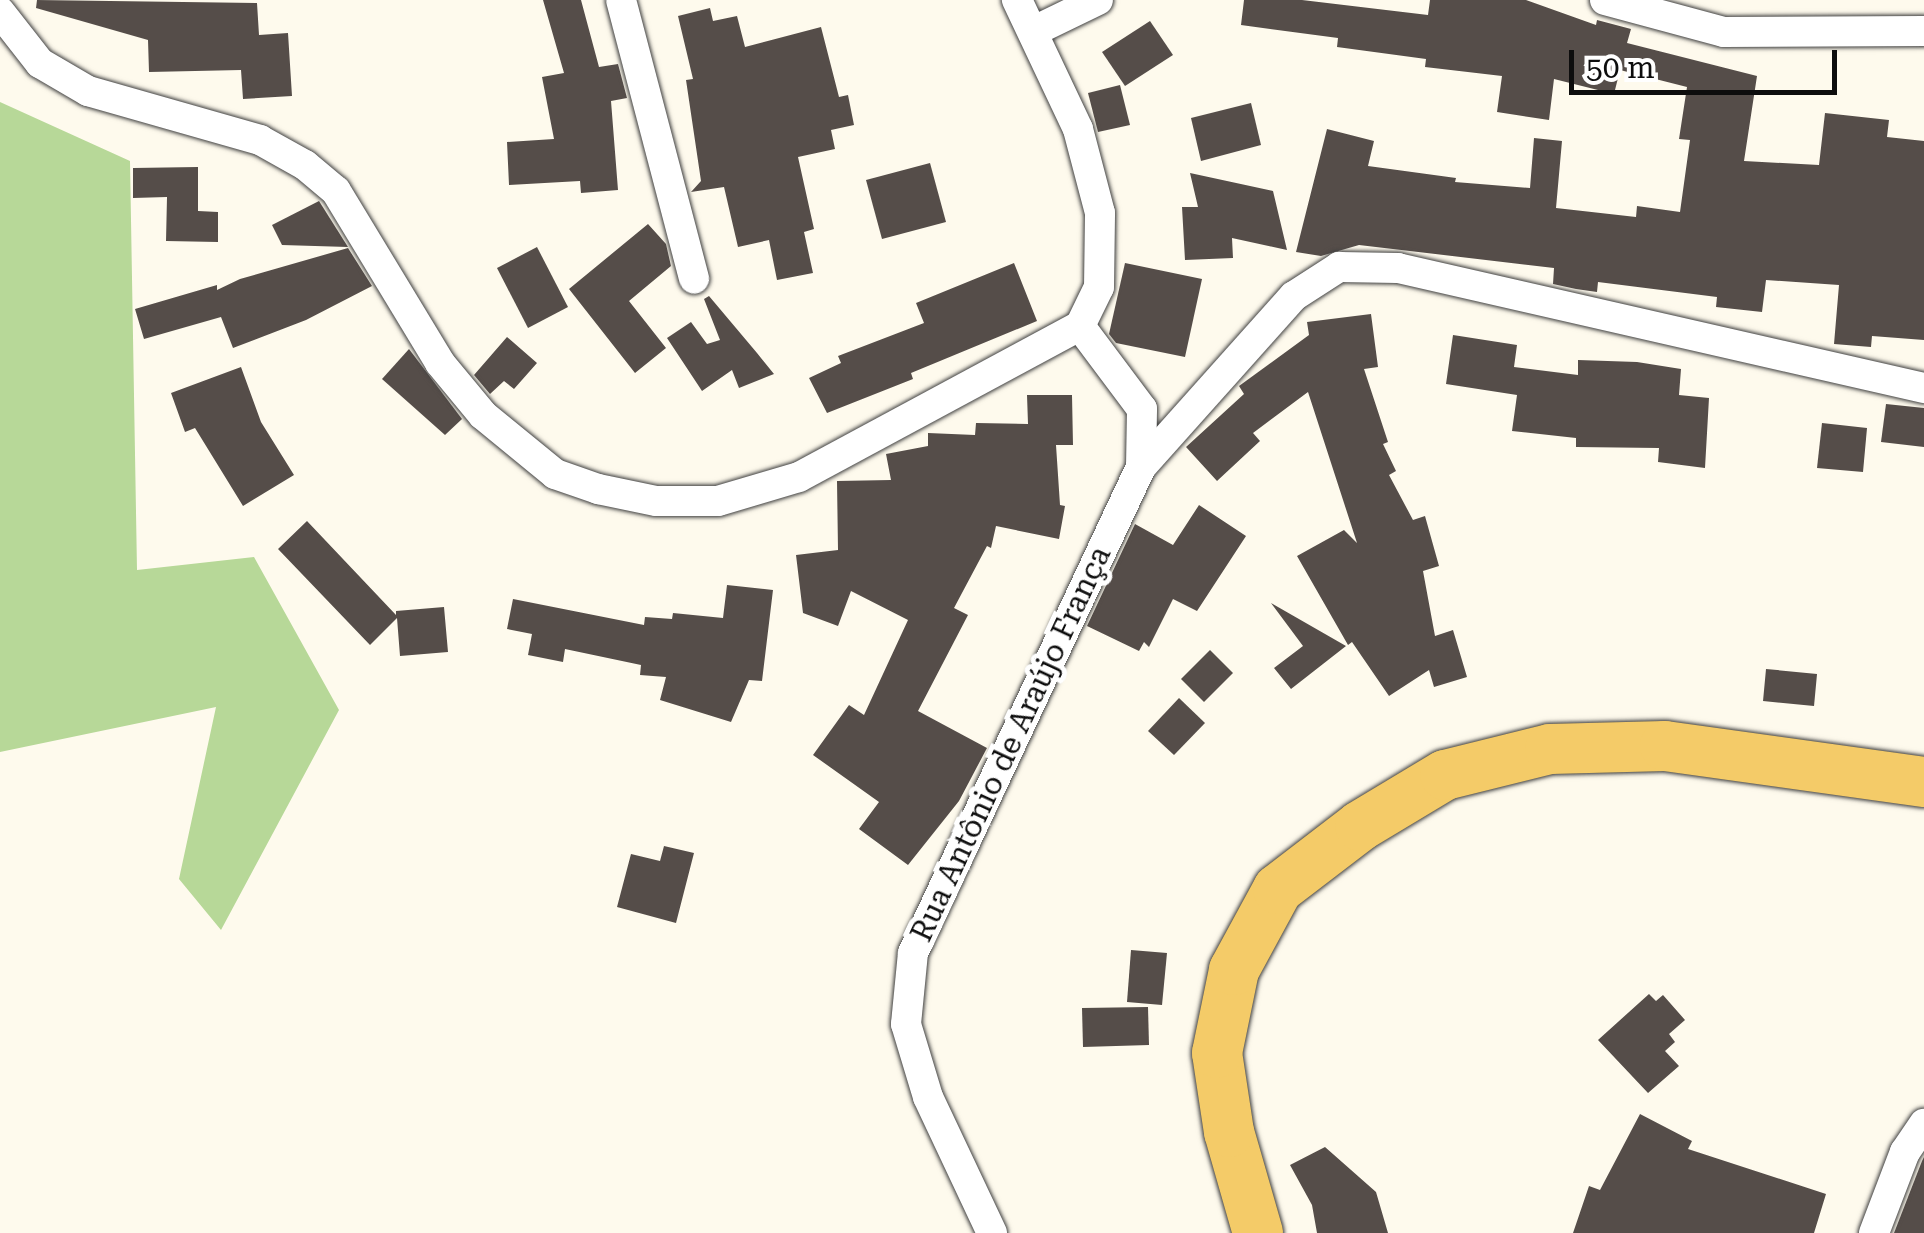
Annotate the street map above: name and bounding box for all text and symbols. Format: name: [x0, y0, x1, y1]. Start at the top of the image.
scale bar: [1574, 30, 1842, 92]
text: 50 m: [1586, 50, 1655, 85]
street label: Rua Antônio de Araújo França: [903, 541, 1119, 947]

